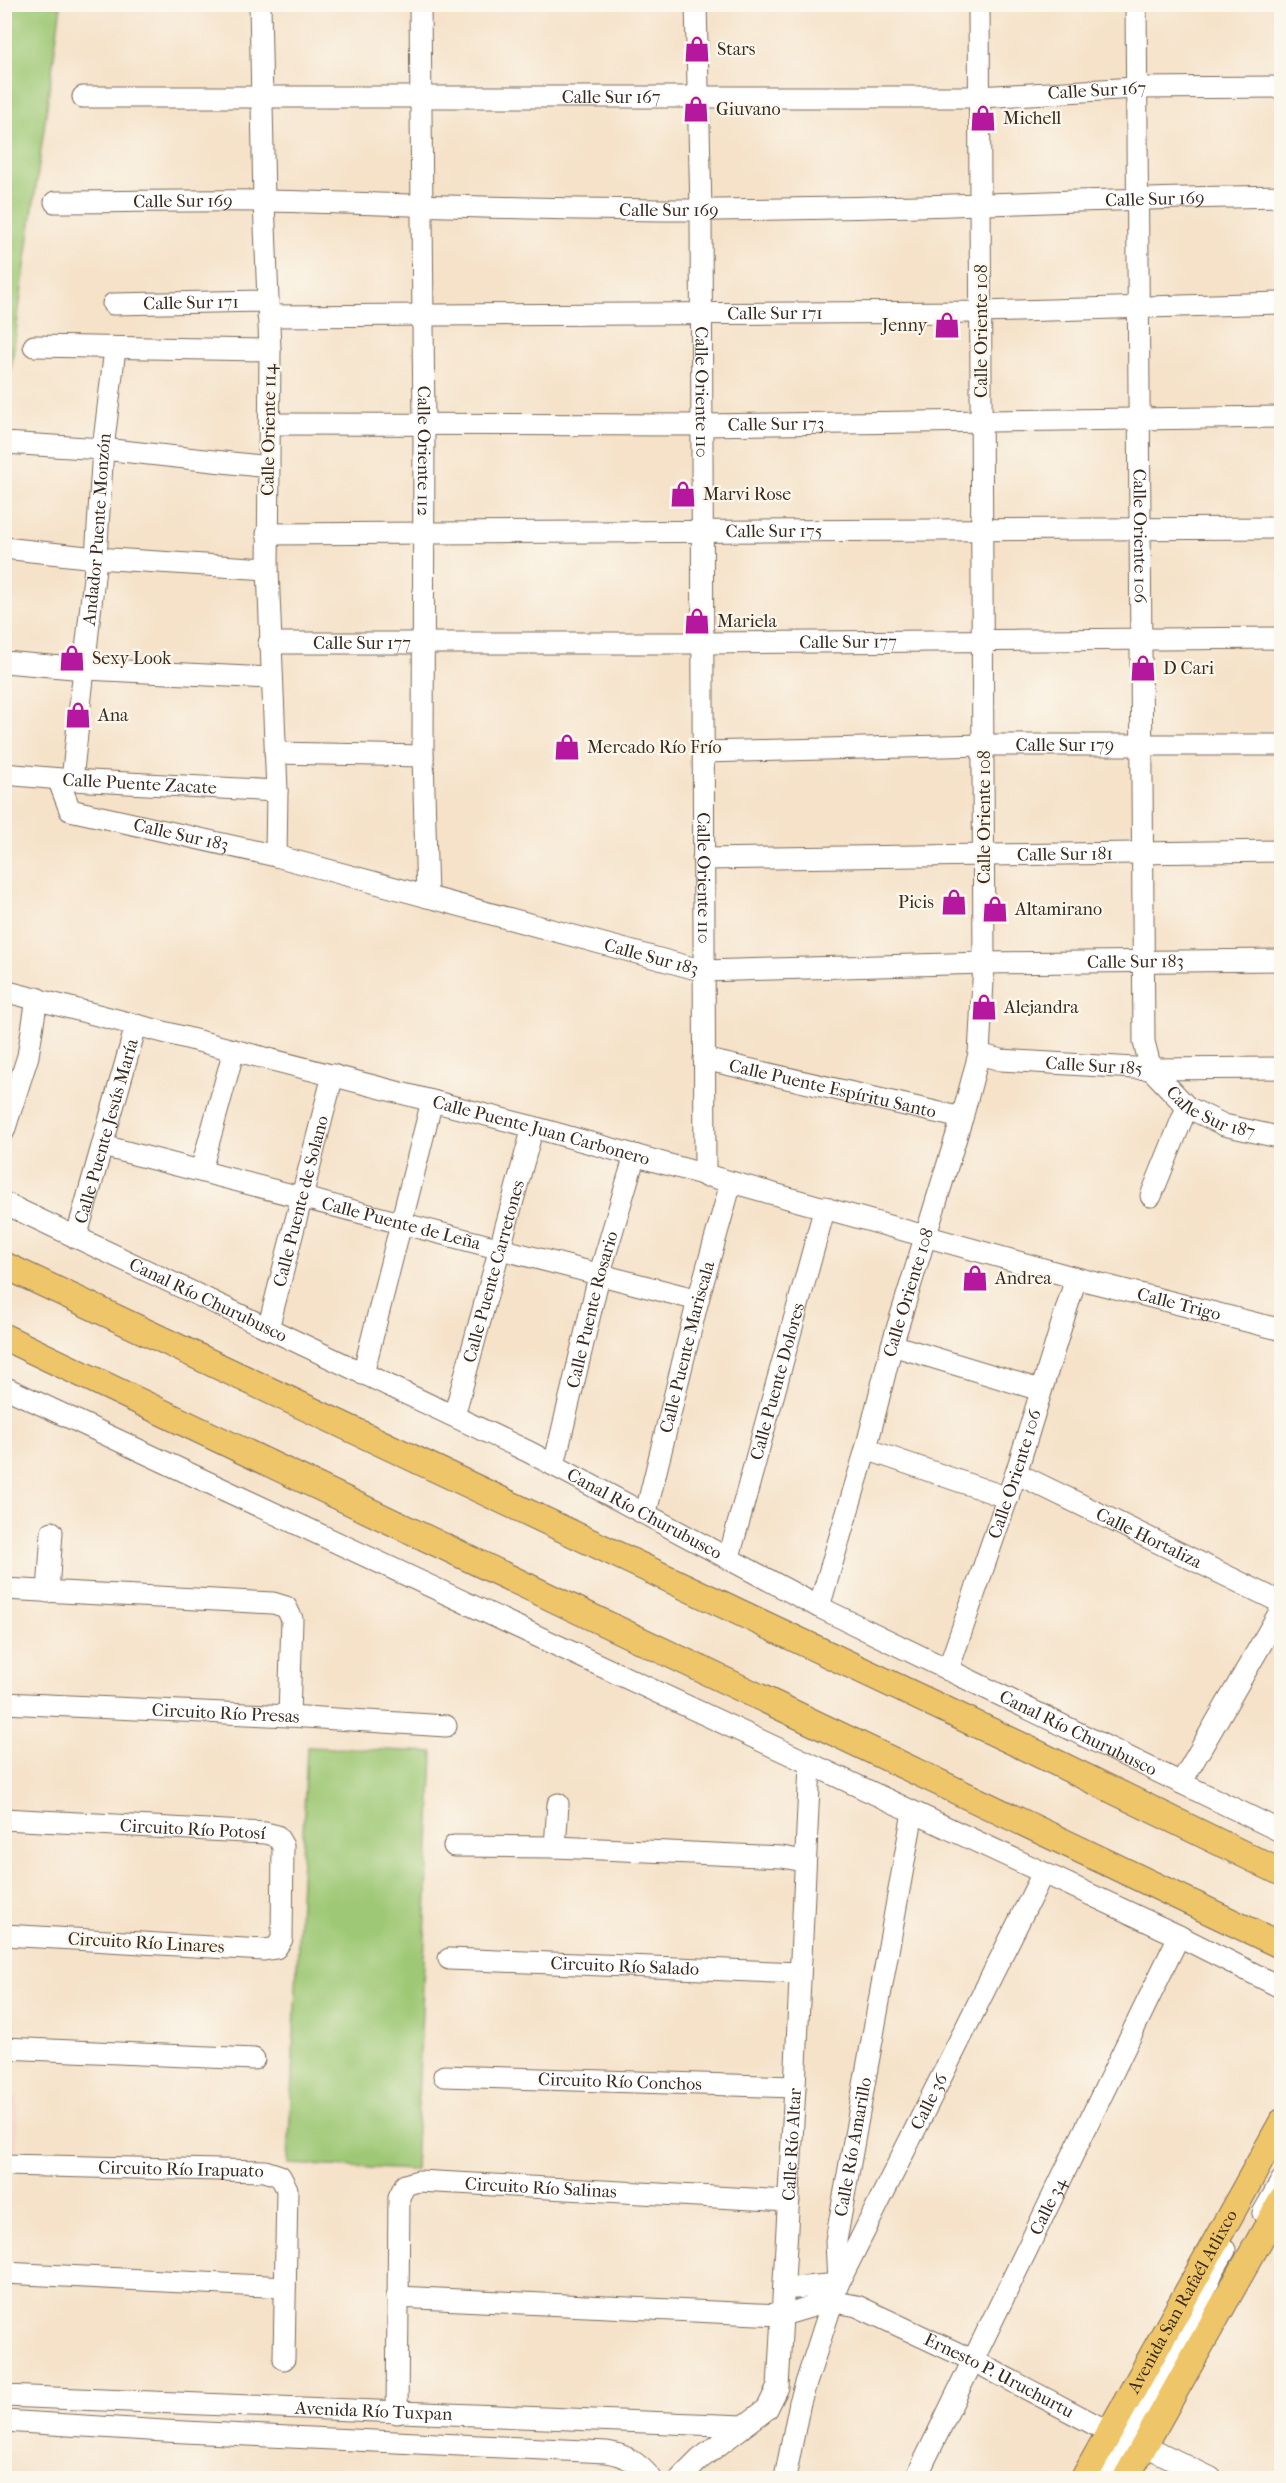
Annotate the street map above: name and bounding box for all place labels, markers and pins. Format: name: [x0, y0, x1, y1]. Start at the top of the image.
shop icon: Stars: [682, 34, 712, 64]
place label: Stars: [717, 39, 756, 60]
shop icon: Giuvano: [681, 94, 711, 124]
place label: Giuvano: [716, 99, 781, 120]
shop icon: Michell: [968, 103, 998, 133]
place label: Michell: [1003, 108, 1061, 129]
shop icon: Jenny: [932, 310, 962, 340]
place label: Jenny: [880, 315, 928, 336]
shop icon: Marvi Rose: [668, 479, 698, 509]
place label: Marvi Rose: [703, 484, 791, 505]
shop icon: Mariela: [682, 606, 712, 636]
place label: Mariela: [717, 611, 777, 632]
shop icon: Sexy Look: [57, 643, 87, 673]
place label: Sexy Look: [92, 648, 172, 669]
shop icon: D Cari: [1128, 653, 1158, 683]
place label: D Cari: [1163, 658, 1215, 679]
shop icon: Ana: [63, 700, 93, 730]
place label: Ana: [97, 705, 129, 726]
shop icon: Mercado Río Frío: [552, 732, 582, 762]
place label: Mercado Río Frío: [587, 737, 722, 758]
shop icon: Picis: [939, 887, 969, 917]
place label: Picis: [898, 892, 934, 913]
shop icon: Altamirano: [980, 894, 1010, 924]
place label: Altamirano: [1014, 899, 1102, 920]
shop icon: Alejandra: [969, 992, 999, 1022]
place label: Alejandra: [1003, 997, 1079, 1018]
shop icon: Andrea: [960, 1263, 990, 1293]
place label: Andrea: [994, 1268, 1052, 1289]

